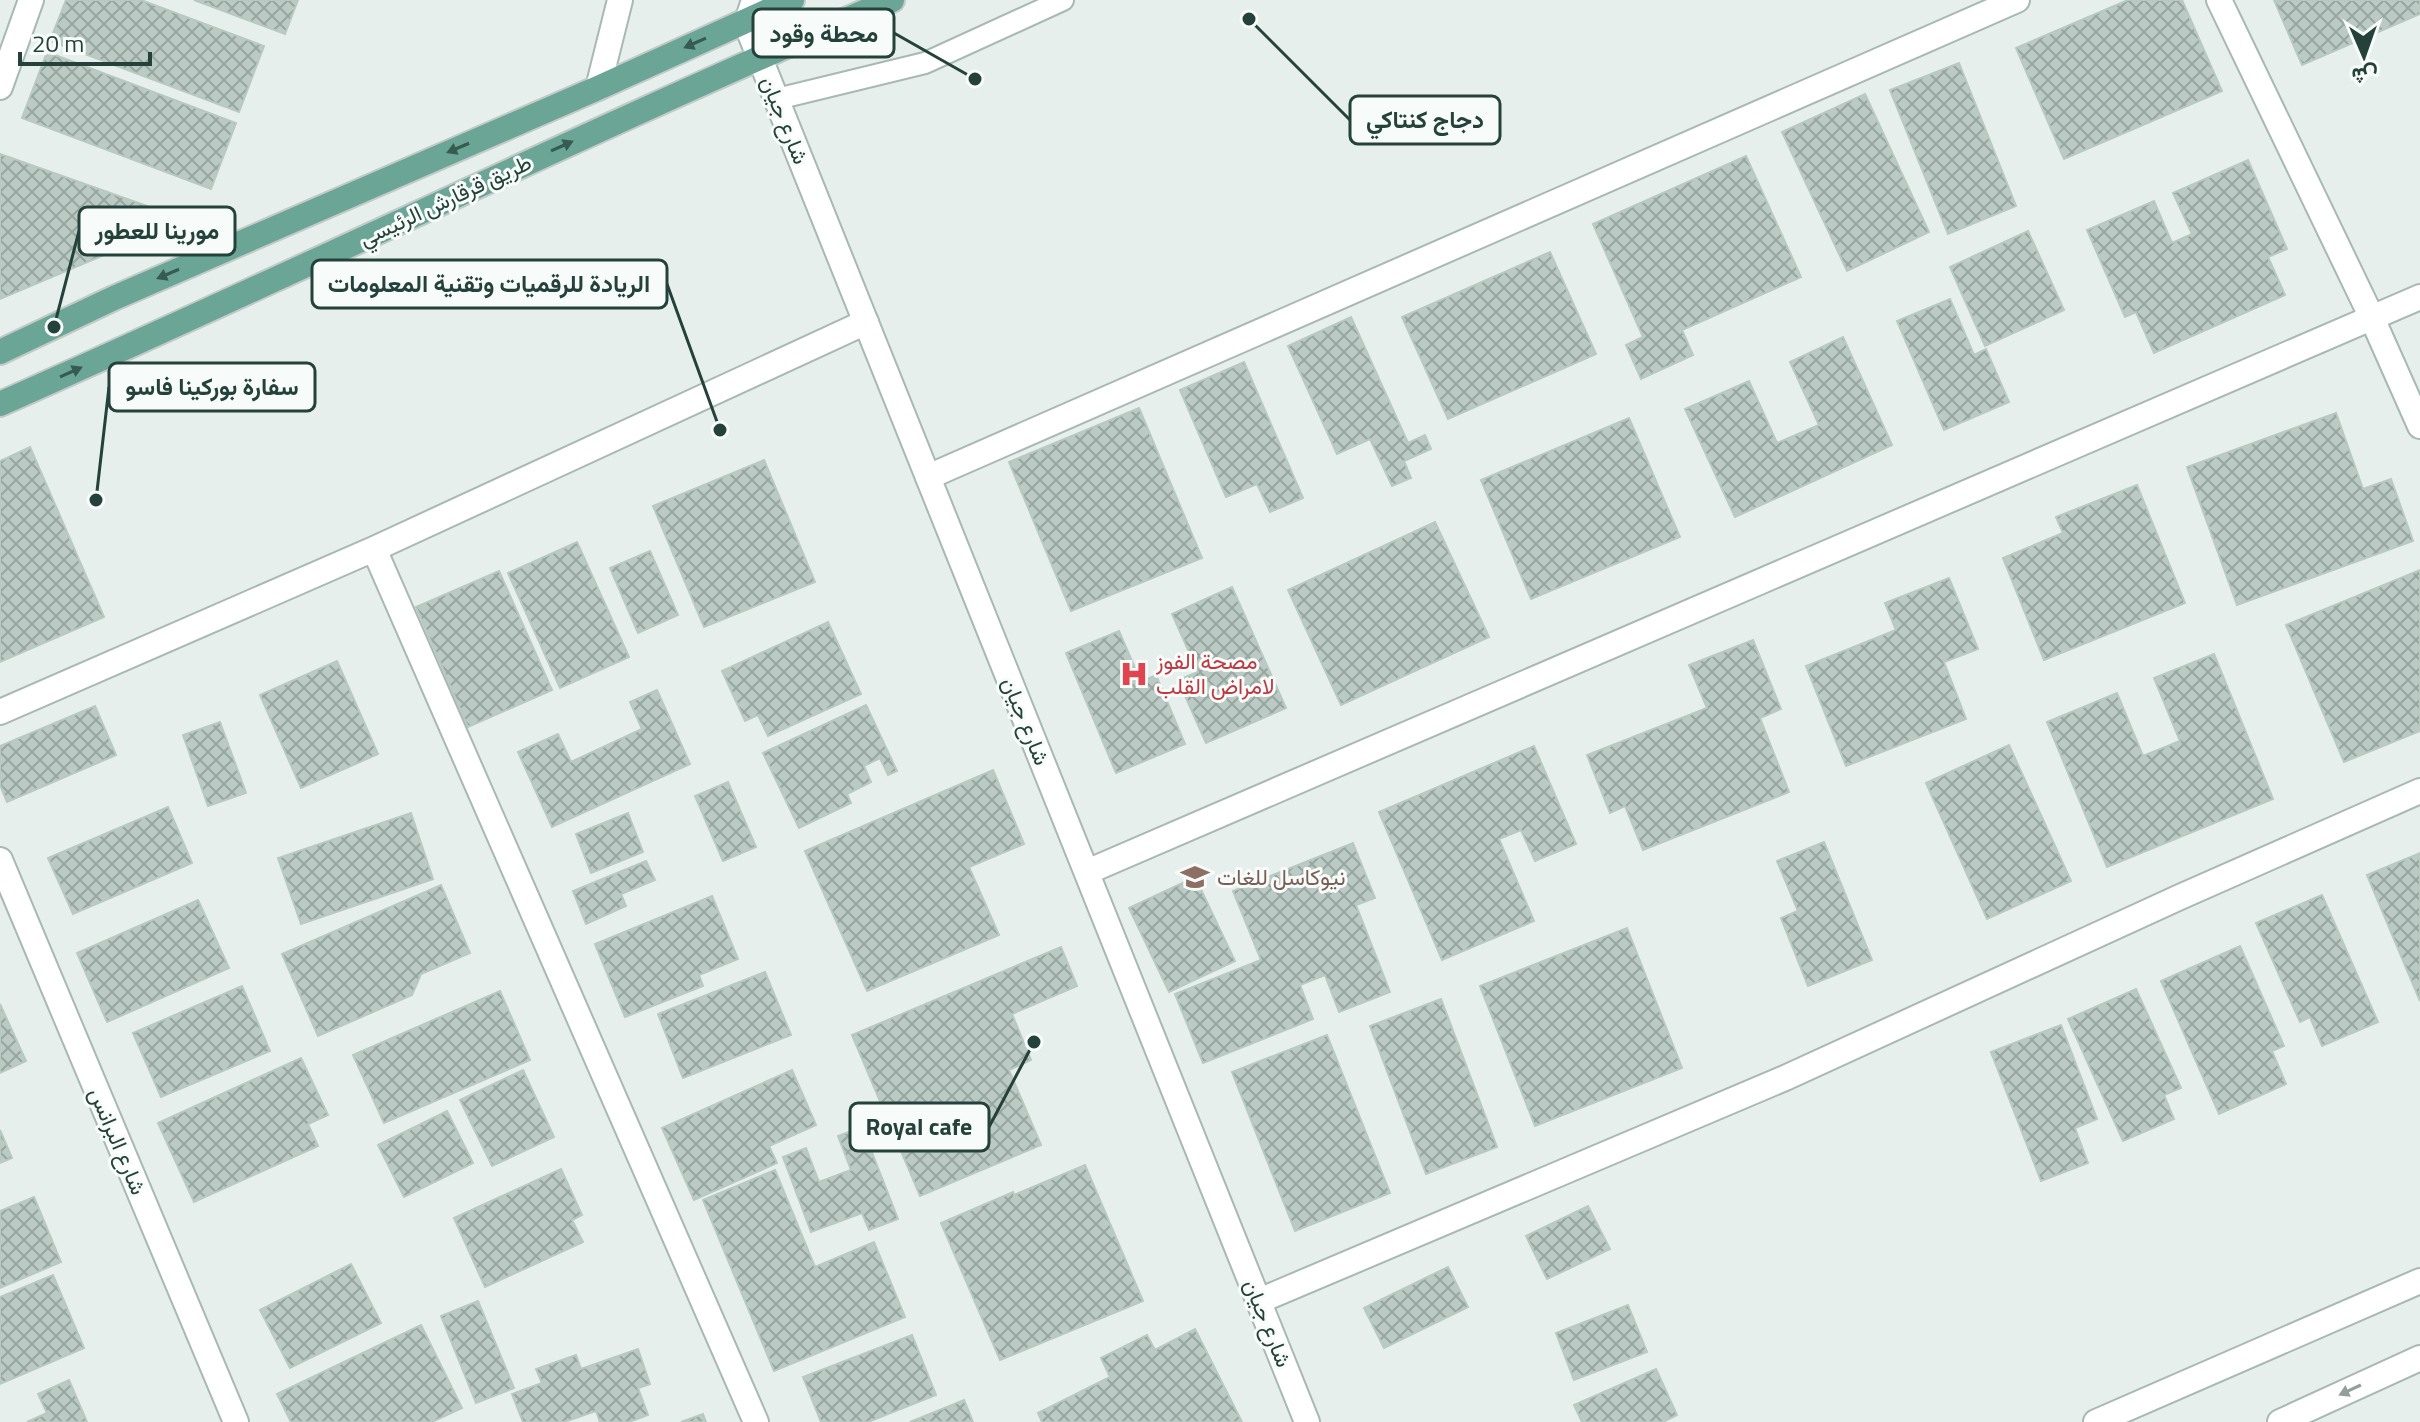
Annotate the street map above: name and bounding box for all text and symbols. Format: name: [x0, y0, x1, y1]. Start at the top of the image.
callout: محطة وقود: [753, 9, 894, 57]
text: محطة وقود: [770, 15, 878, 51]
scale bar: [20, 16, 150, 66]
north arrow: [2324, 16, 2404, 96]
text: 20 m: [32, 25, 84, 61]
one-way arrow: [684, 36, 707, 50]
text: ش: [2351, 59, 2379, 93]
street label: شارع جيان: [752, 71, 818, 169]
callout: دجاج كنتاكي: [1350, 96, 1500, 144]
text: دجاج كنتاكي: [1366, 101, 1484, 140]
one-way arrow: [550, 139, 573, 153]
one-way arrow: [446, 142, 469, 155]
street label: طريق قرقارش الرئيسي: [353, 145, 538, 257]
callout: مورينا للعطور: [79, 207, 235, 255]
text: مورينا للعطور: [94, 212, 219, 248]
callout: الريادة للرقميات وتقنية المعلومات: [312, 260, 667, 308]
text: الريادة للرقميات وتقنية المعلومات: [328, 265, 650, 301]
one-way arrow: [156, 268, 180, 281]
callout: سفارة بوركينا فاسو: [109, 363, 315, 411]
one-way arrow: [59, 366, 83, 379]
text: سفارة بوركينا فاسو: [125, 368, 299, 404]
place label: مصحة الفوز لامراض القلب: [1155, 644, 1274, 703]
hospital icon: مصحة الفوز لامراض القلب: [1119, 659, 1149, 689]
street label: شارع جيان: [993, 672, 1059, 770]
place label: نيوكاسل للغات: [1217, 860, 1346, 894]
school or university icon: نيوكاسل للغات: [1180, 862, 1210, 892]
street label: شارع البرانس: [80, 1082, 156, 1200]
callout: Royal cafe: [850, 1103, 989, 1151]
text: Royal cafe: [866, 1108, 972, 1144]
street label: شارع جيان: [1235, 1274, 1301, 1372]
one-way arrow: [2338, 1383, 2362, 1397]

